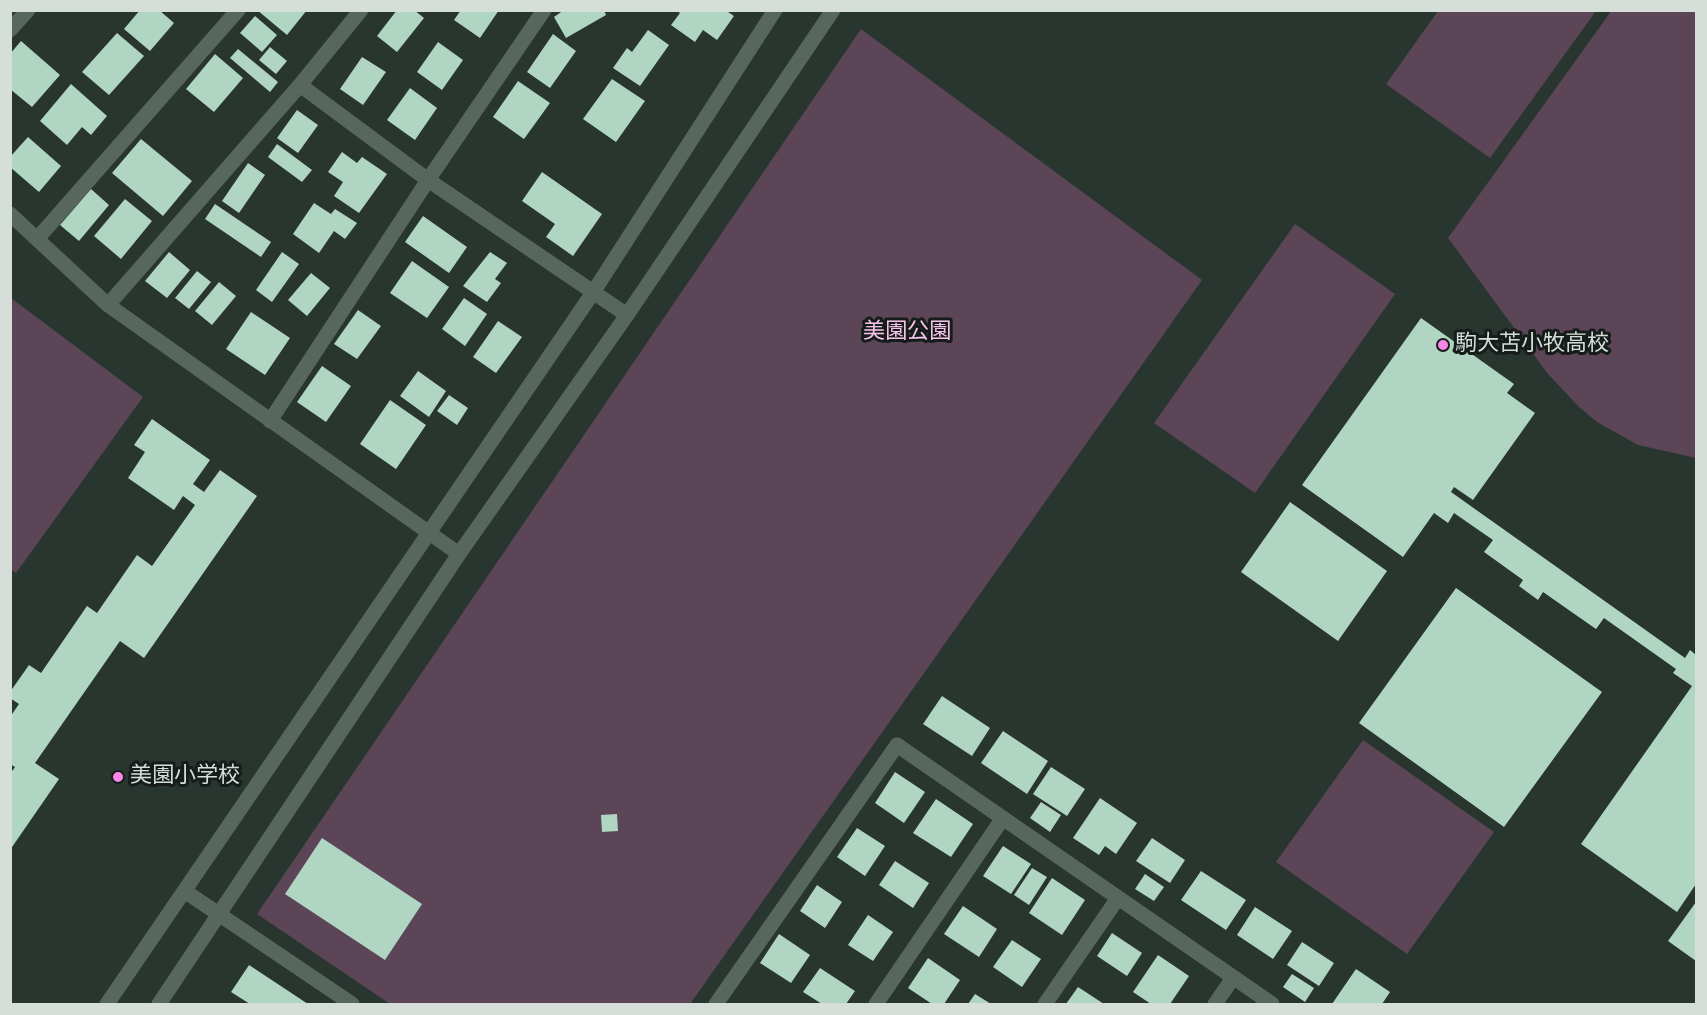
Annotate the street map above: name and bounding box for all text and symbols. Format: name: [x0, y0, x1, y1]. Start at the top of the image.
park label: 美園公園: [863, 320, 951, 346]
place label: 駒大苫小牧高校: [1455, 332, 1609, 358]
marker: 駒大苫小牧高校: [1436, 338, 1450, 352]
place label: 美園小学校: [130, 764, 240, 790]
marker: 美園小学校: [111, 770, 125, 784]

